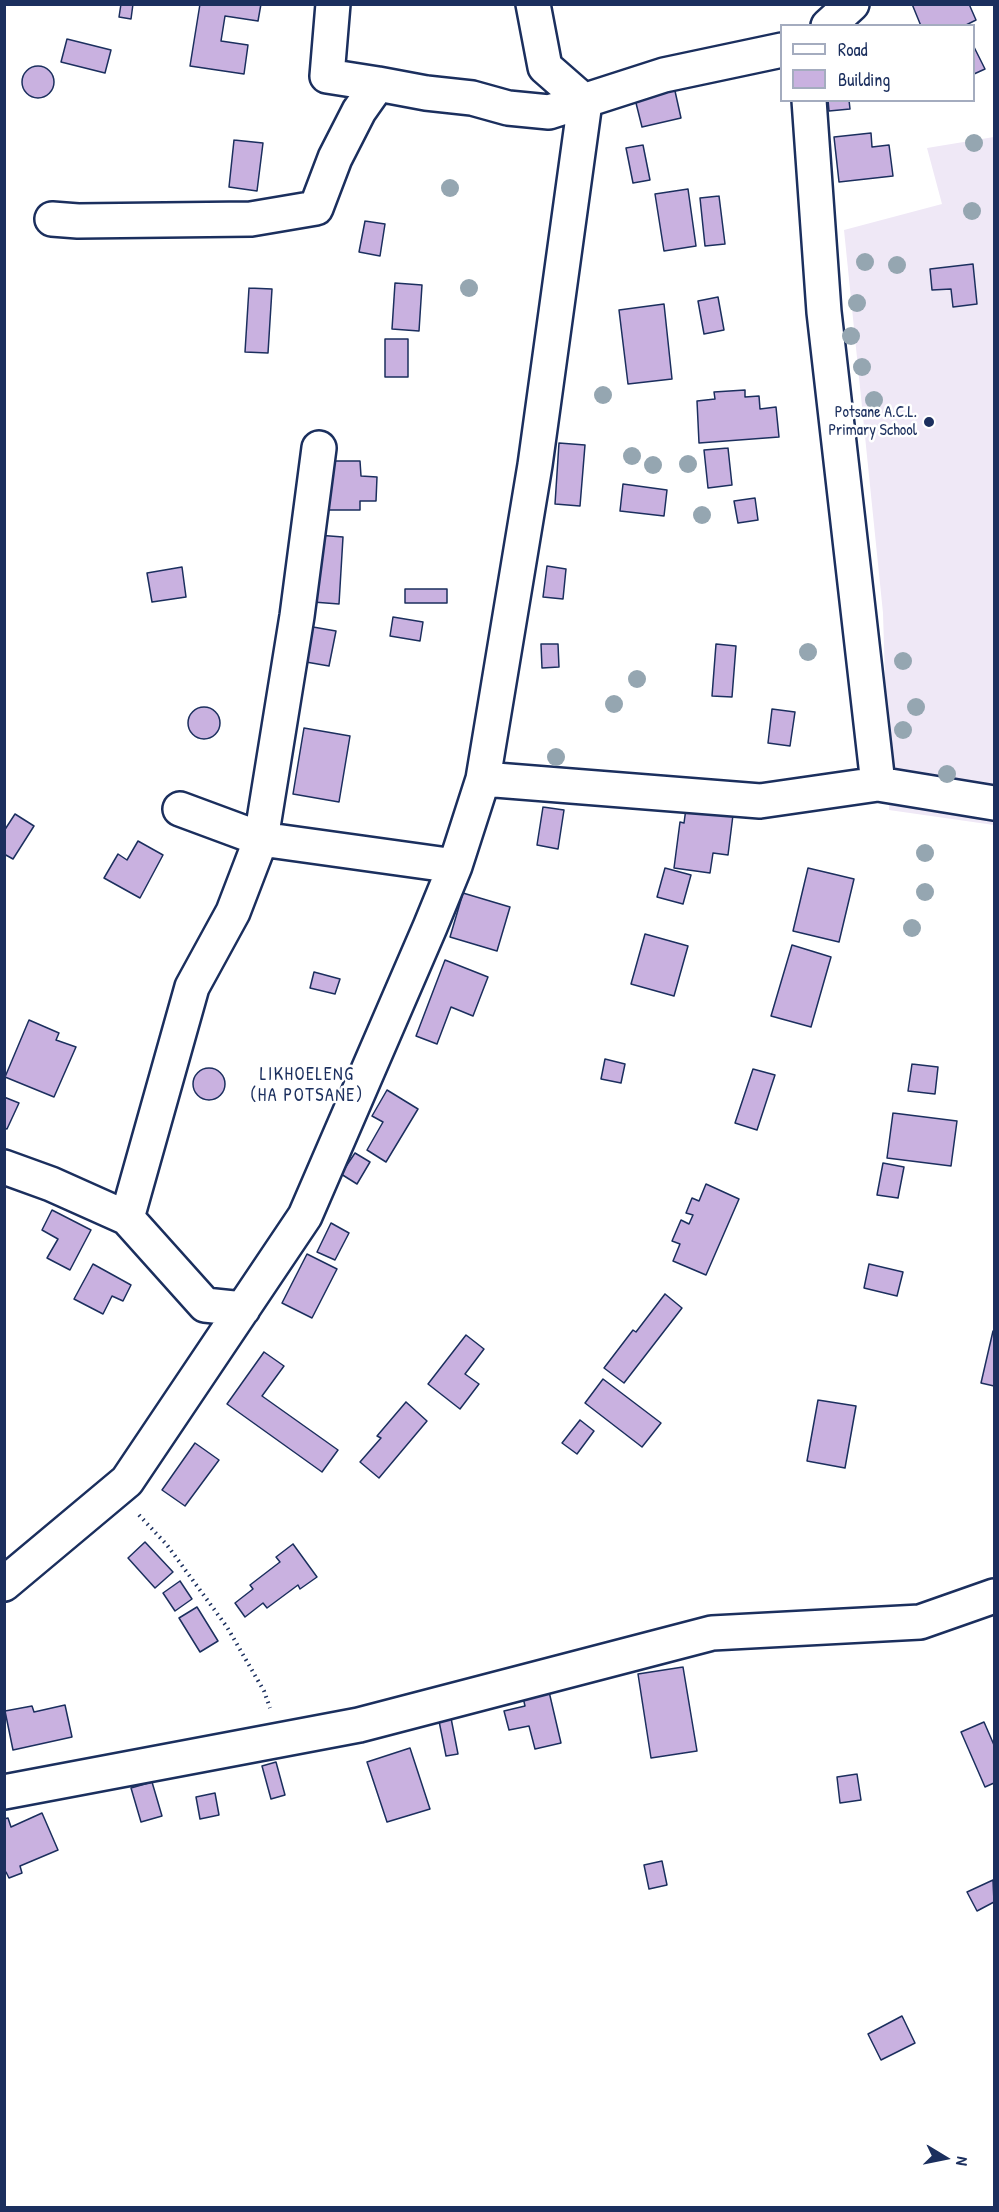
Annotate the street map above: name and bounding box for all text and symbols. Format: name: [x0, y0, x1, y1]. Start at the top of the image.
legend: [780, 24, 975, 102]
text: Road: [838, 37, 868, 62]
text: Building: [838, 67, 890, 92]
place label: Potsane A.C.L. Primary School: [828, 403, 917, 441]
marker: Potsane A.C.L. Primary School: [922, 415, 936, 429]
district label: LIKHOELENG (HA POTSANE): [250, 1064, 364, 1106]
north arrow: [915, 2128, 975, 2188]
text: N: [951, 2155, 974, 2167]

